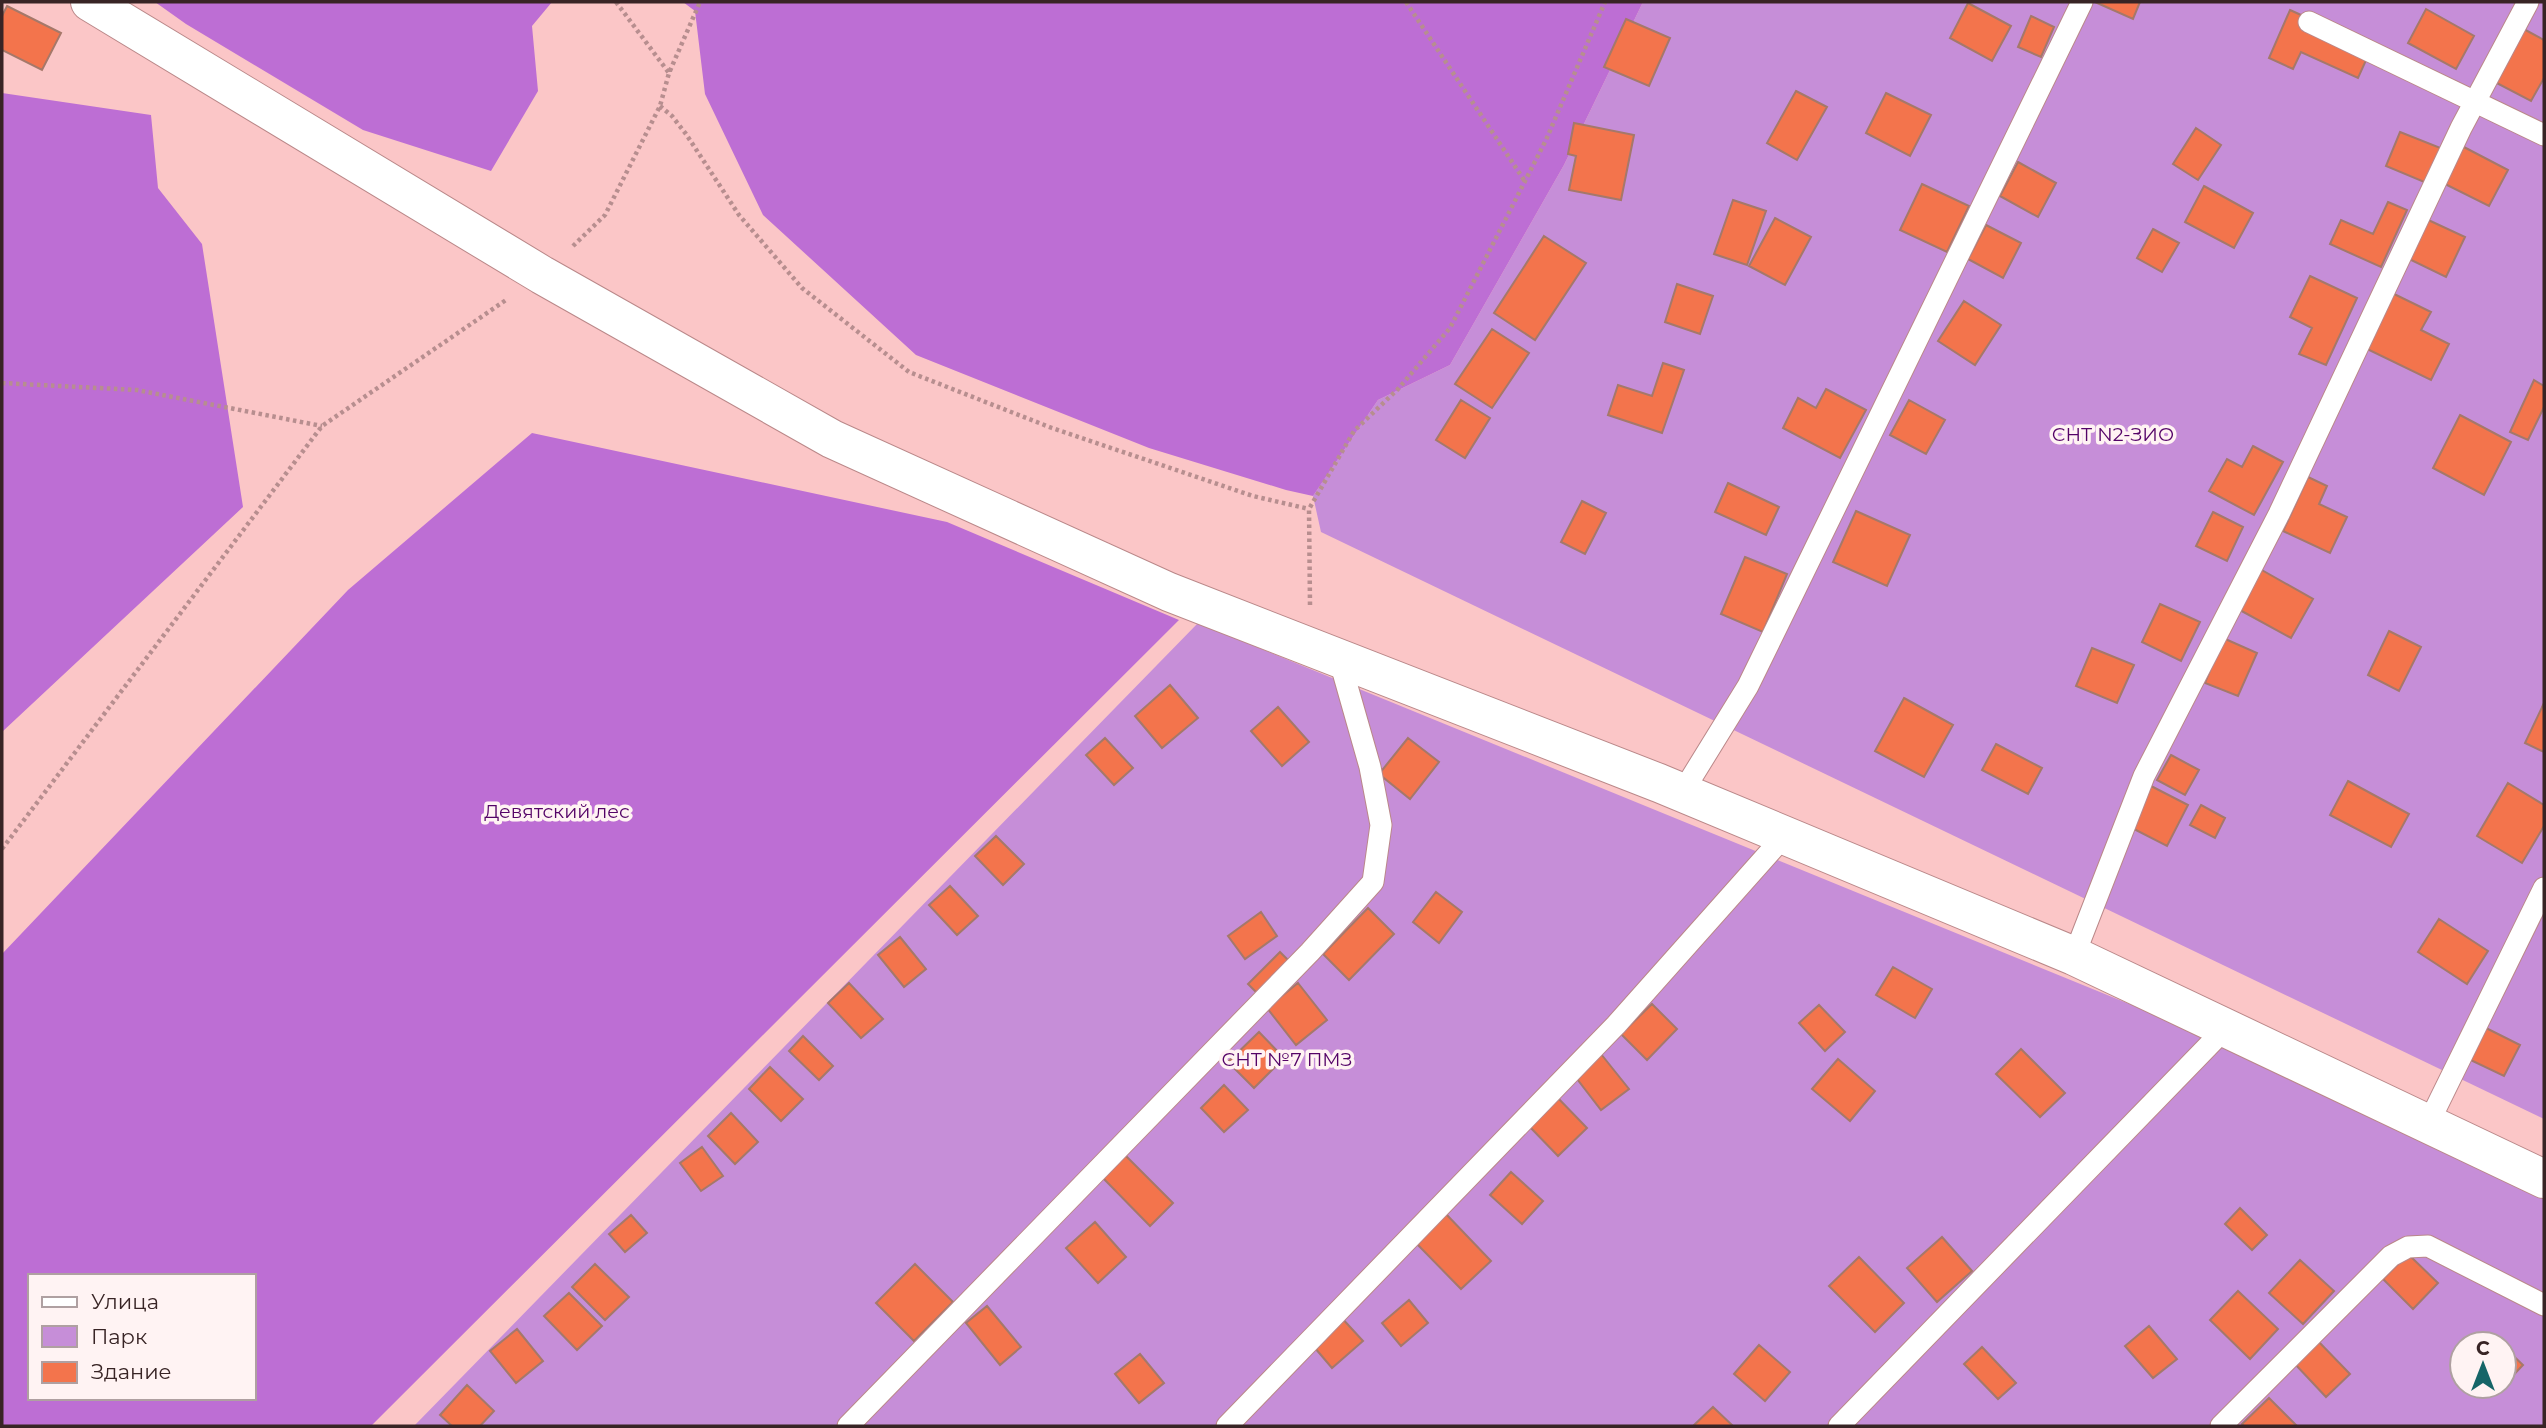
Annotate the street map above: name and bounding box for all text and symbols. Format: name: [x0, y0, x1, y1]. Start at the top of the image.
park label: СНТ N2-ЗИО: [2052, 423, 2174, 446]
park label: Девятский лес: [484, 800, 630, 823]
park label: СНТ №7 ПМЗ: [1222, 1048, 1352, 1071]
legend: [28, 1274, 256, 1400]
text: Улица: [91, 1289, 159, 1314]
text: Парк: [91, 1324, 147, 1349]
north arrow: [2448, 1330, 2518, 1400]
text: С: [2476, 1337, 2490, 1360]
text: Здание: [91, 1359, 172, 1384]

